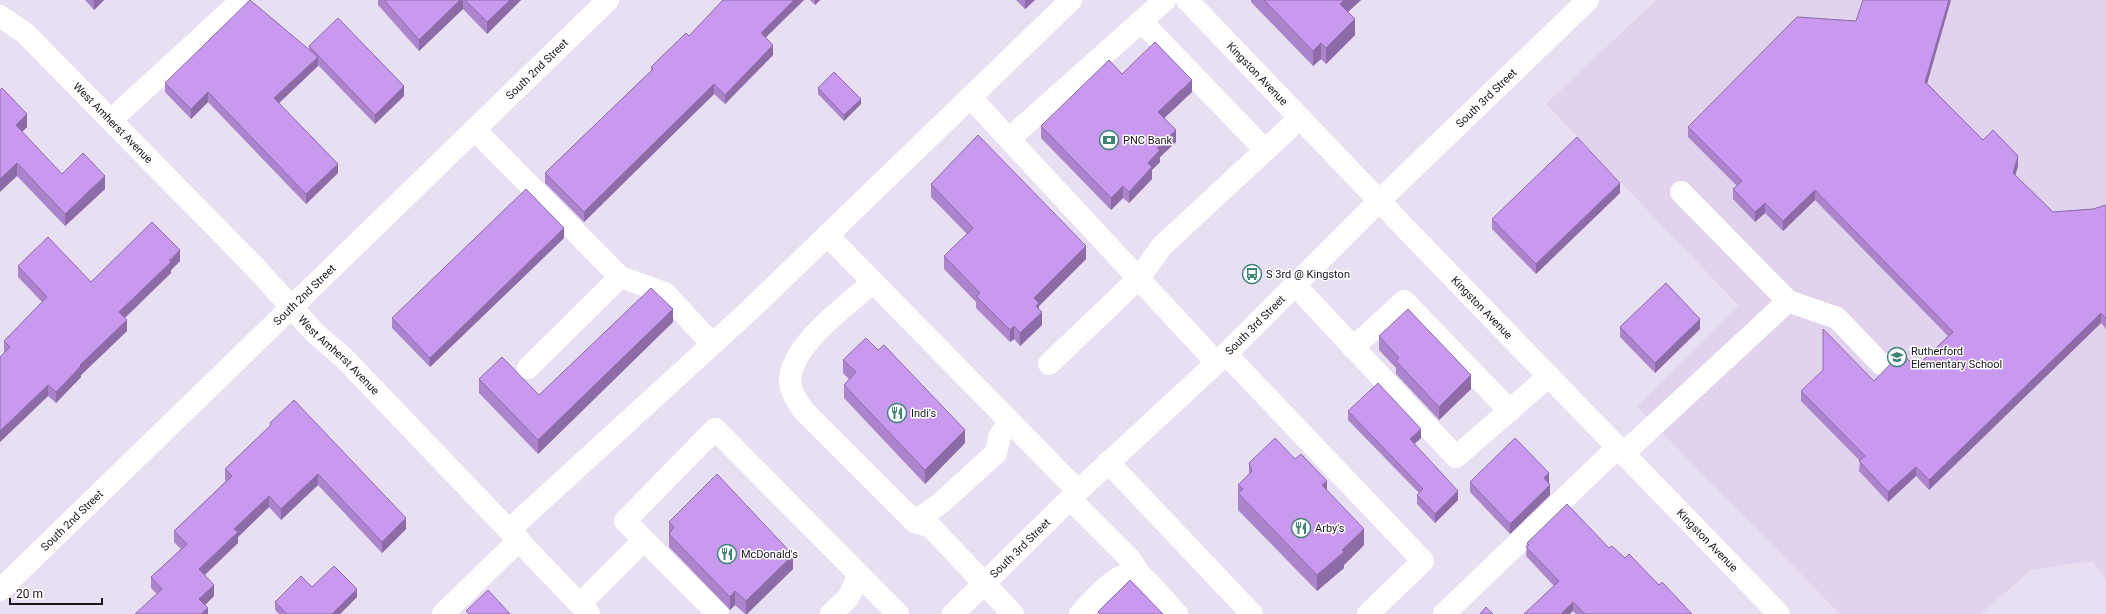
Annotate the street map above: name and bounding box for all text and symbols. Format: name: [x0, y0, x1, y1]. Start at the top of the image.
street label: South 2nd Street: [503, 36, 571, 102]
street label: Kingston Avenue: [1224, 40, 1291, 108]
street label: South 3rd Street: [1453, 66, 1519, 130]
street label: West Amherst Avenue: [71, 80, 156, 166]
bank icon: PNC Bank: [1098, 129, 1120, 151]
place label: PNC Bank: [1123, 134, 1173, 147]
street label: South 2nd Street: [270, 261, 338, 328]
bus stop icon: S 3rd @ Kingston: [1241, 263, 1263, 285]
place label: S 3rd @ Kingston: [1266, 268, 1350, 281]
street label: Kingston Avenue: [1449, 273, 1515, 342]
street label: South 3rd Street: [1222, 292, 1288, 358]
street label: West Amherst Avenue: [296, 313, 382, 397]
place label: Rutherford Elementary School: [1911, 345, 2002, 371]
school or university icon: Rutherford Elementary School: [1886, 346, 1908, 368]
restaurant icon: Indi's: [886, 402, 908, 424]
place label: Indi's: [911, 407, 936, 420]
street label: South 2nd Street: [38, 487, 106, 553]
street label: Kingston Avenue: [1674, 506, 1741, 574]
street label: South 3rd Street: [987, 515, 1053, 580]
restaurant icon: Arby's: [1290, 517, 1312, 539]
place label: Arby's: [1315, 522, 1345, 535]
restaurant icon: McDonald's: [716, 543, 738, 565]
place label: McDonald's: [741, 548, 798, 561]
scale bar: [10, 580, 102, 606]
text: 20 m: [16, 587, 43, 601]

